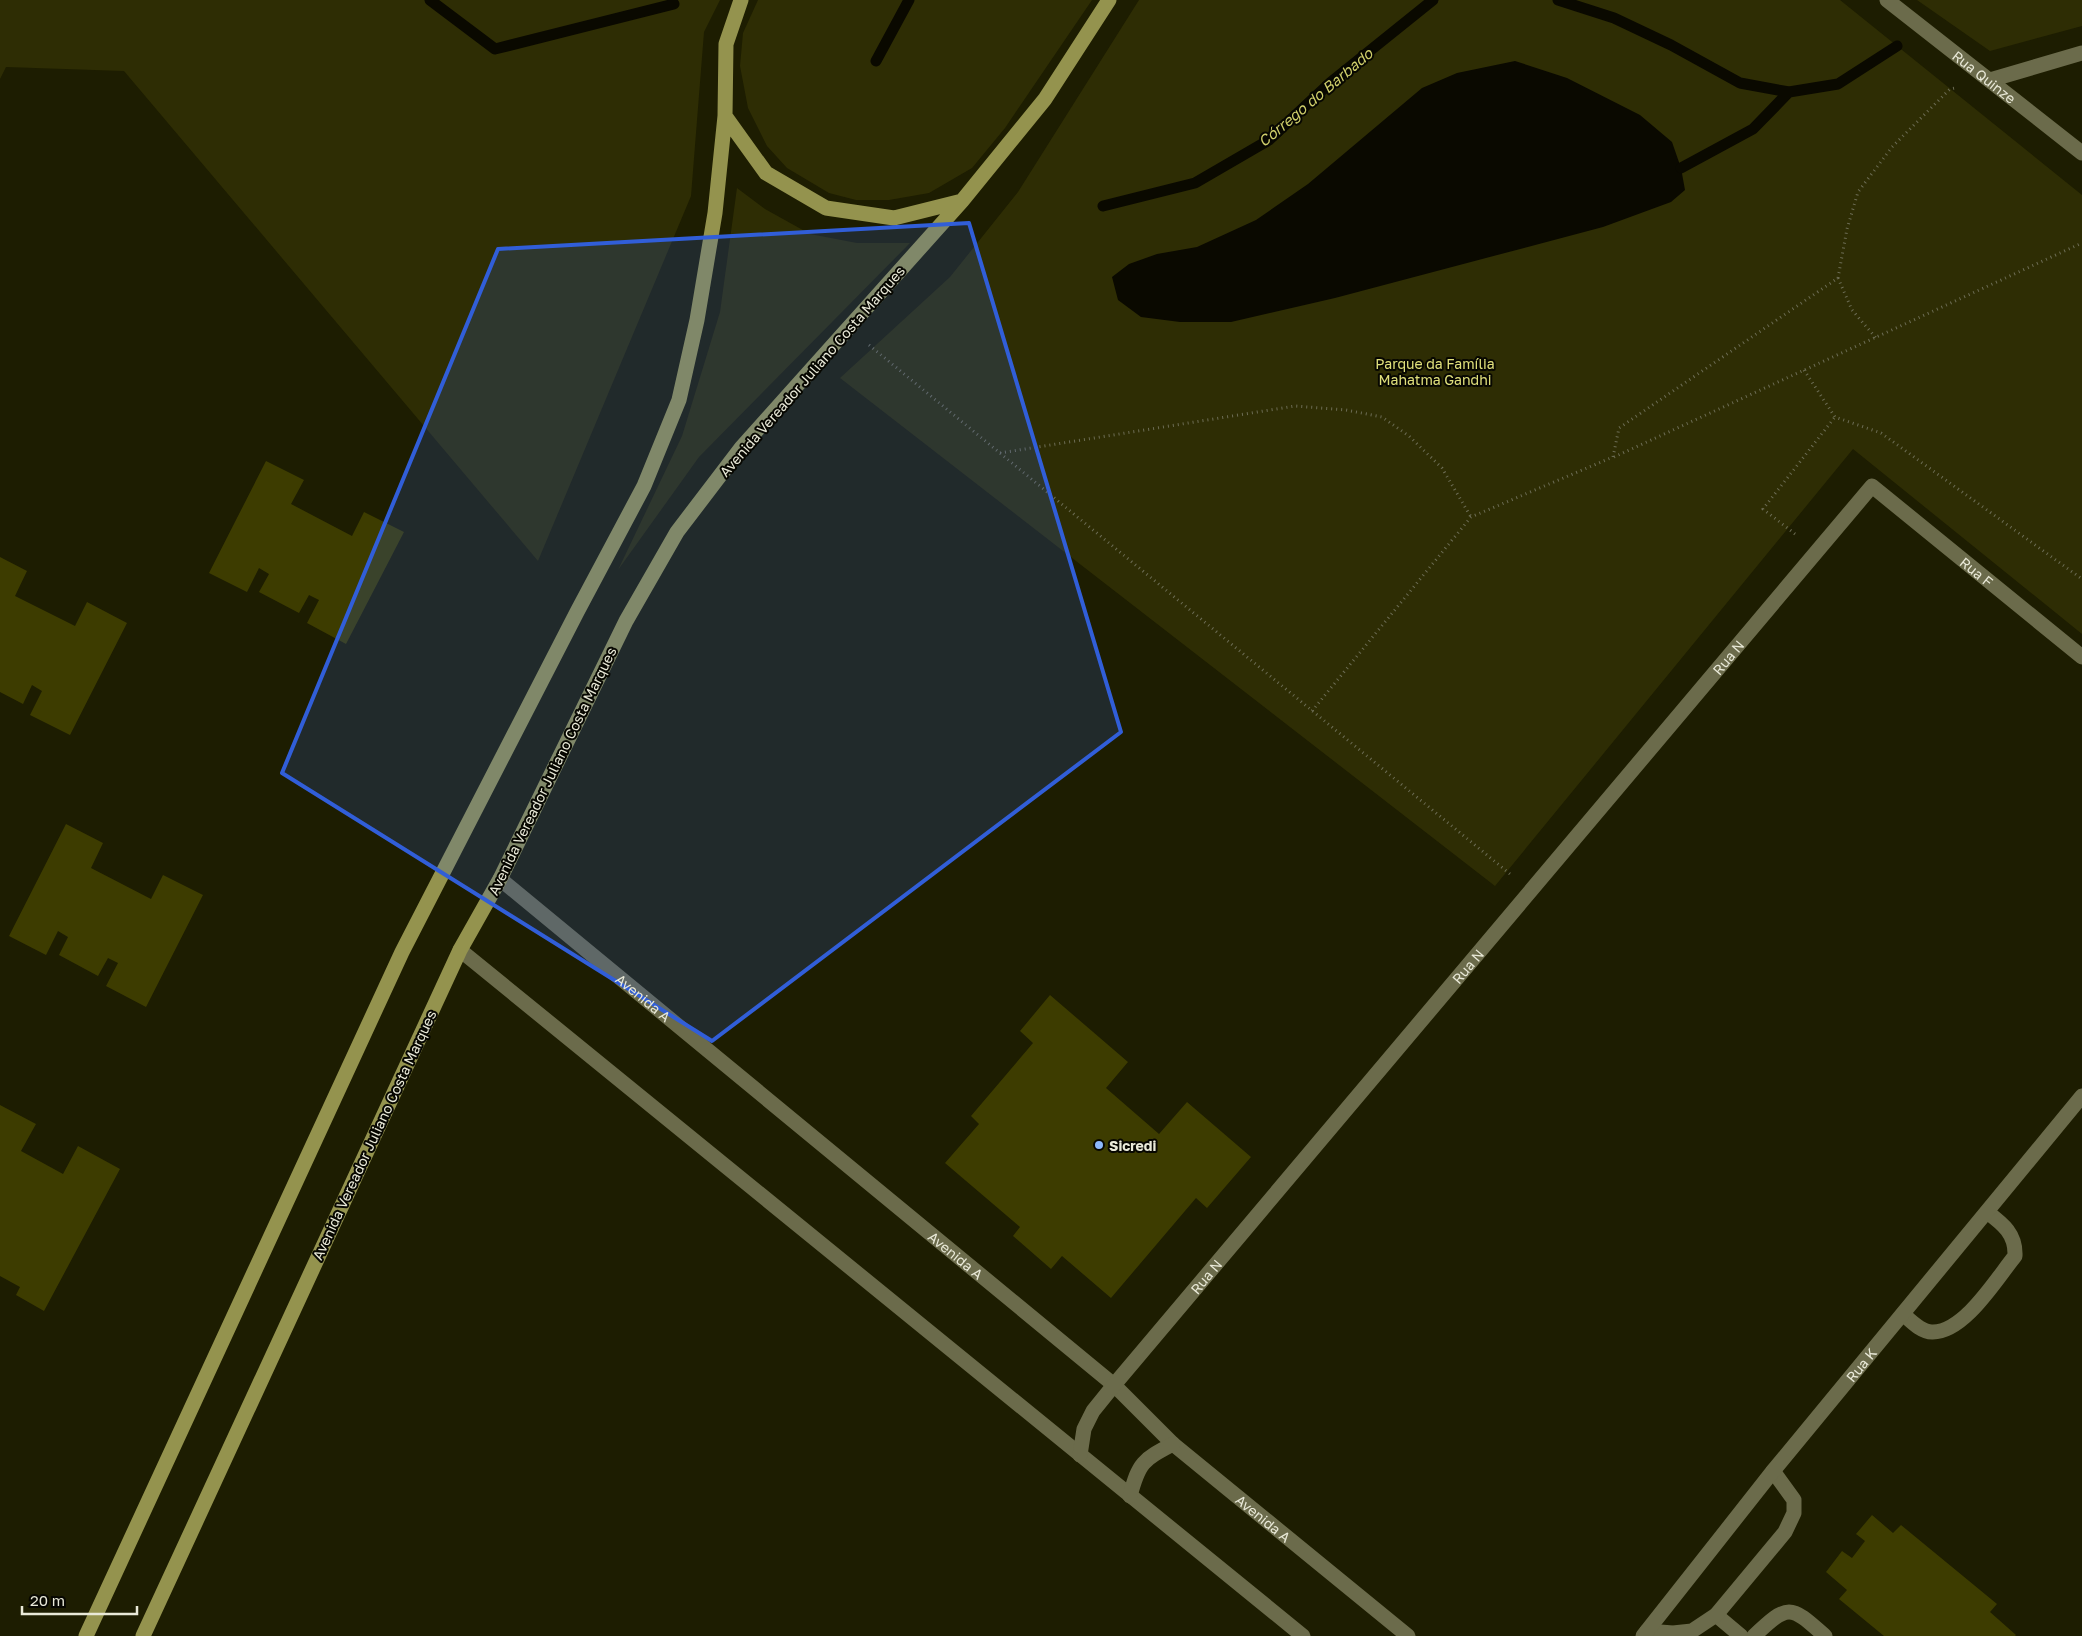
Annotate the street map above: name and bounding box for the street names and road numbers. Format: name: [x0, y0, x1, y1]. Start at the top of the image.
street label: Rua Quinze: [1950, 47, 2020, 107]
street label: Avenida Vereador Juliano Costa Marques: [716, 262, 908, 480]
street label: Rua F: [1957, 553, 1997, 590]
street label: Rua N: [1708, 636, 1747, 678]
street label: Avenida Vereador Juliano Costa Marques: [484, 644, 620, 898]
street label: Rua N: [1448, 945, 1487, 987]
street label: Avenida A: [613, 970, 675, 1025]
street label: Avenida Vereador Juliano Costa Marques: [308, 1007, 440, 1263]
street label: Avenida A: [925, 1227, 987, 1283]
street label: Rua N: [1186, 1256, 1225, 1297]
street label: Rua K: [1842, 1344, 1880, 1385]
street label: Avenida A: [1233, 1490, 1295, 1546]

